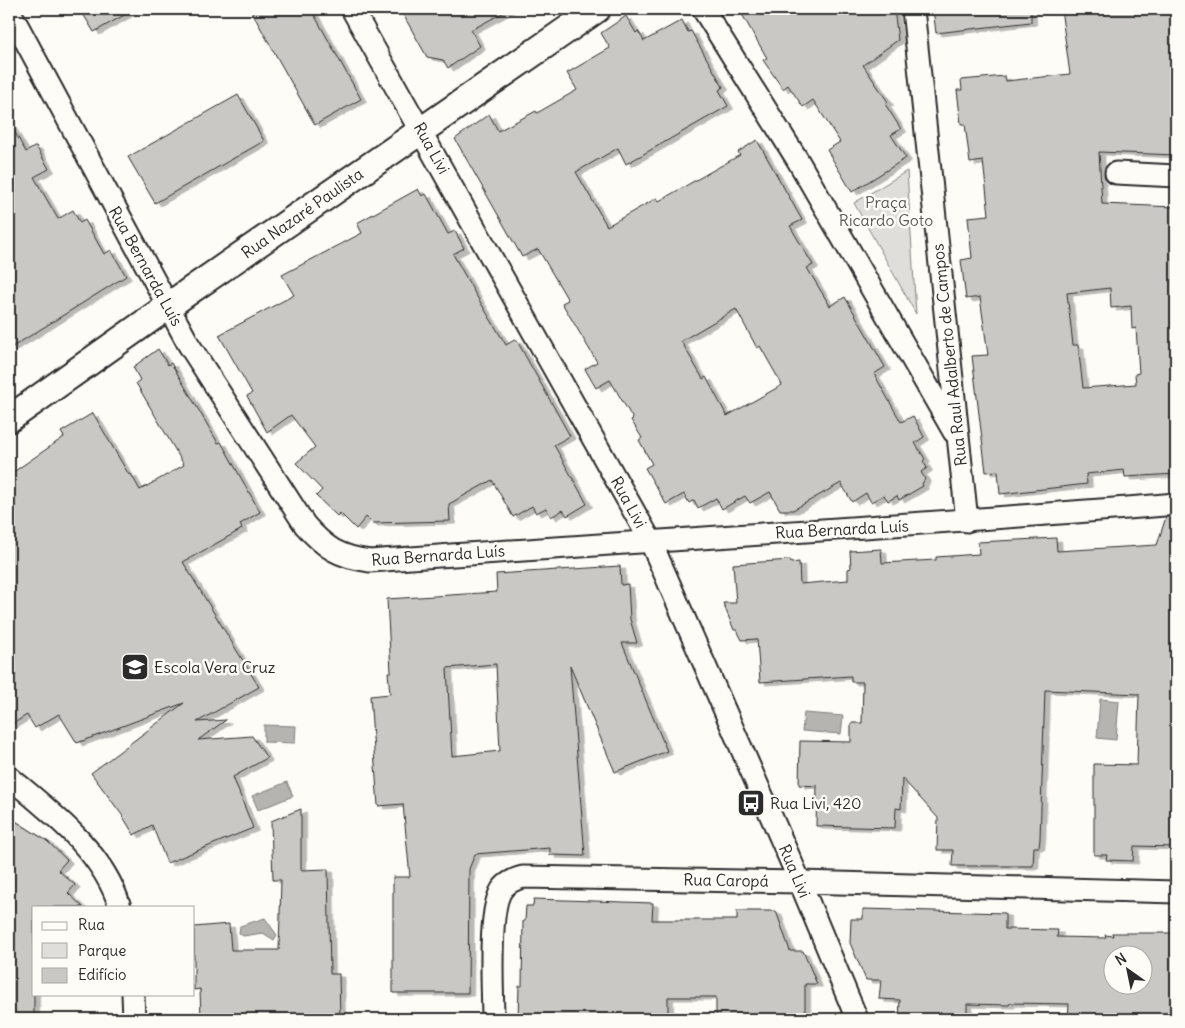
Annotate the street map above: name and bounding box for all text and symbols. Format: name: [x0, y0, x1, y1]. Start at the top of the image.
street label: Rua Livi: [410, 119, 454, 177]
street label: Rua Nazaré Paulista: [237, 163, 367, 263]
park label: Praça Ricardo Goto: [839, 192, 933, 230]
street label: Rua Bernarda Luís: [105, 203, 187, 329]
street label: Rua Raul Adalberto de Campos: [927, 243, 971, 467]
street label: Rua Livi: [607, 473, 651, 531]
street label: Rua Bernarda Luís: [775, 516, 909, 542]
street label: Rua Bernarda Luís: [371, 540, 505, 570]
school or university icon: Escola Vera Cruz: [120, 652, 150, 682]
place label: Escola Vera Cruz: [154, 657, 276, 677]
bus stop icon: Rua Livi, 420: [736, 788, 766, 818]
place label: Rua Livi, 420: [770, 793, 862, 813]
street label: Rua Livi: [775, 841, 815, 901]
street label: Rua Caropá: [683, 869, 769, 891]
legend: [32, 906, 195, 996]
text: Rua: [78, 915, 105, 934]
text: Parque: [78, 941, 126, 960]
north arrow: [1102, 946, 1152, 996]
text: N: [1112, 949, 1130, 969]
text: Edifício: [78, 965, 126, 984]

